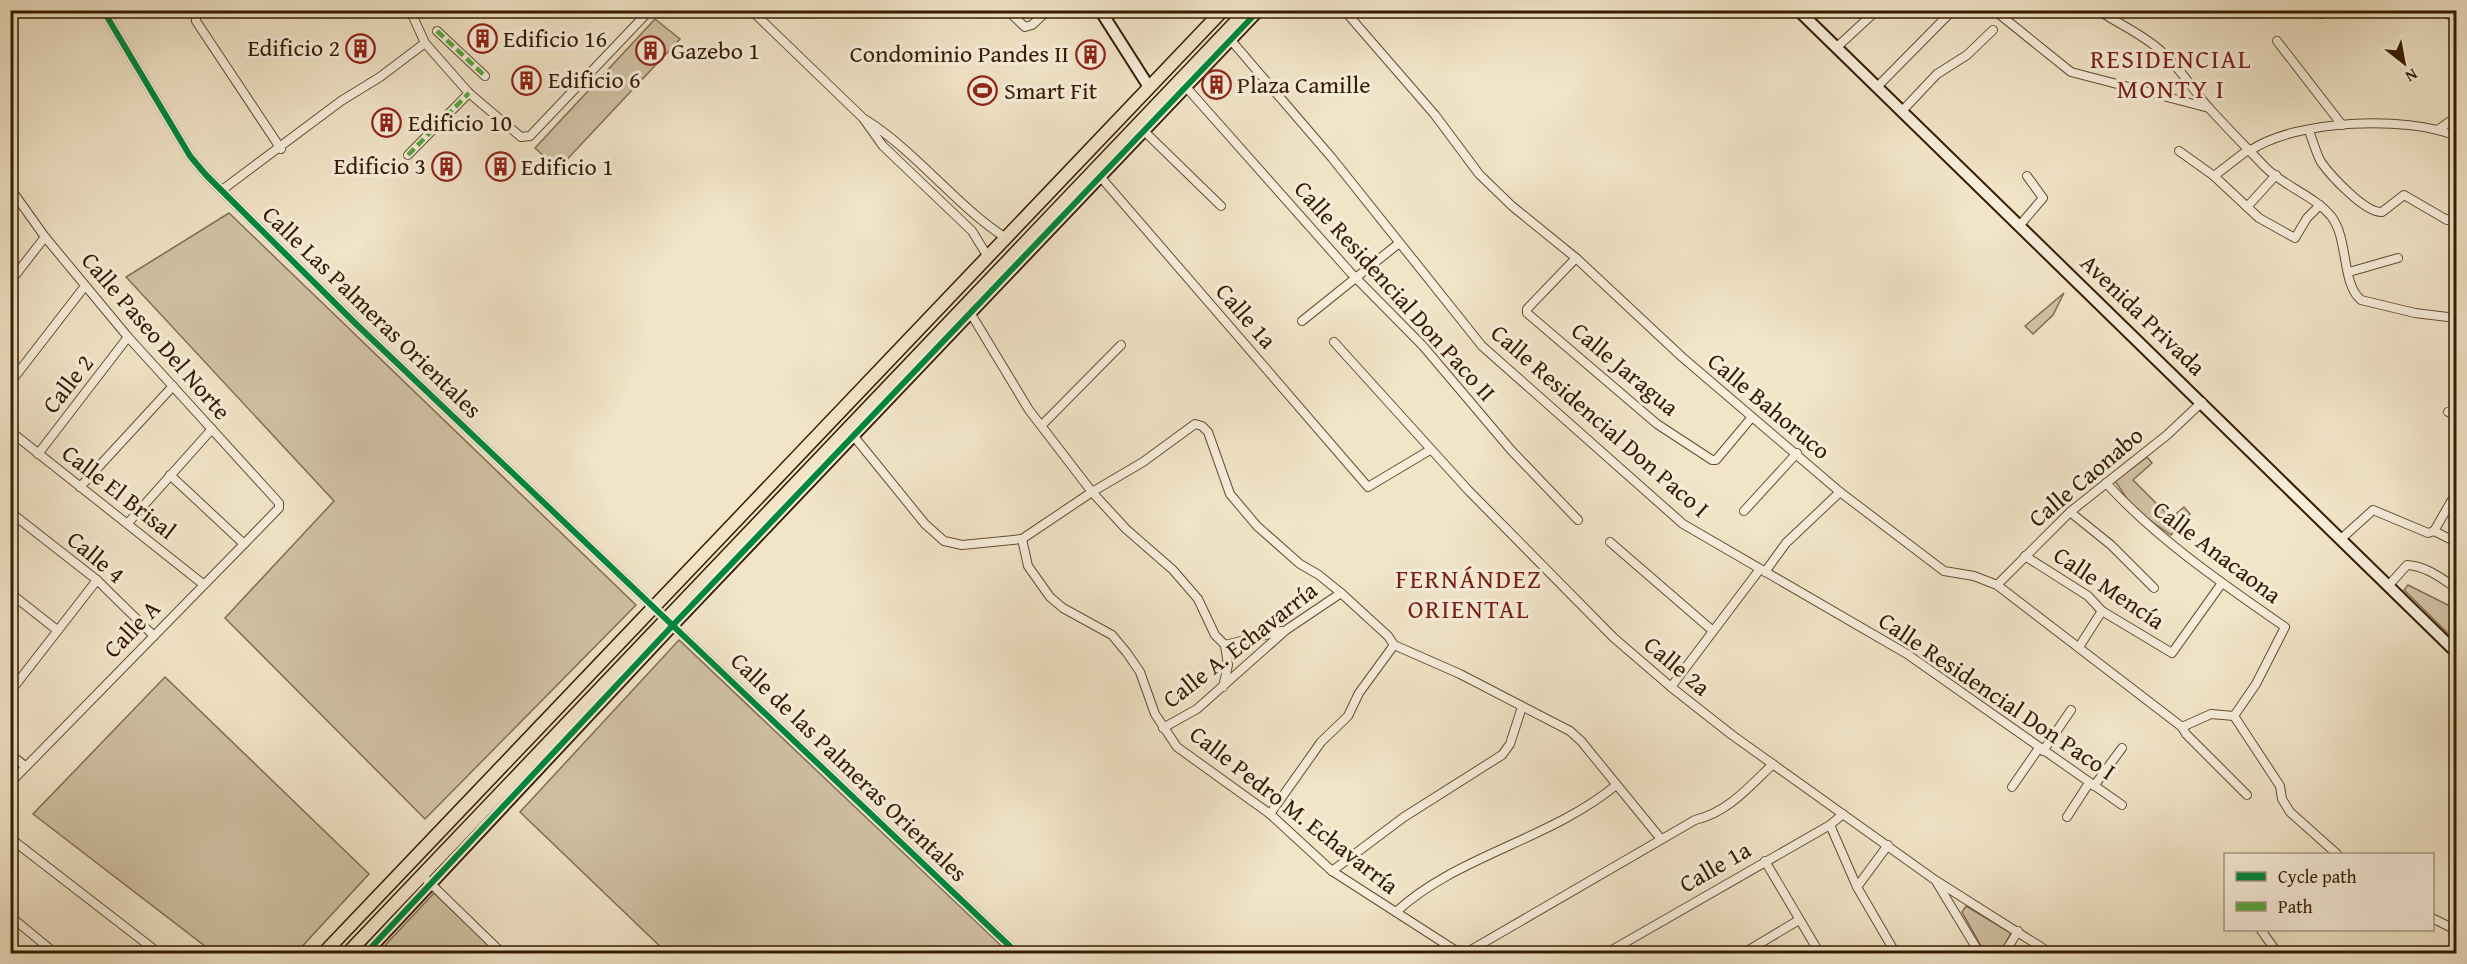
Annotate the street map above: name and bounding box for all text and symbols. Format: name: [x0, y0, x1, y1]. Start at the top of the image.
place label: Edificio 16: [503, 21, 607, 56]
building icon: Edificio 16: [466, 23, 498, 55]
place label: Edificio 2: [247, 30, 340, 65]
building icon: Edificio 2: [345, 32, 377, 64]
place label: Gazebo 1: [671, 33, 760, 68]
north arrow: [2374, 33, 2434, 93]
building icon: Gazebo 1: [634, 35, 666, 67]
place label: Condominio Pandes II: [850, 36, 1069, 71]
building icon: Condominio Pandes II: [1074, 38, 1106, 70]
district label: RESIDENCIAL MONTY I: [2090, 39, 2252, 108]
place label: Edificio 6: [548, 62, 641, 97]
text: N: [2401, 63, 2422, 89]
building icon: Edificio 6: [511, 64, 543, 96]
place label: Plaza Camille: [1237, 67, 1371, 102]
building icon: Plaza Camille: [1200, 69, 1232, 101]
place label: Smart Fit: [1004, 73, 1098, 108]
sports icon: Smart Fit: [967, 75, 999, 107]
place label: Edificio 10: [408, 105, 512, 140]
building icon: Edificio 10: [371, 107, 403, 139]
place label: Edificio 3: [333, 148, 426, 183]
place label: Edificio 1: [521, 149, 614, 184]
building icon: Edificio 3: [431, 150, 463, 182]
building icon: Edificio 1: [484, 151, 516, 183]
street label: Calle Residencial Don Paco II: [1286, 172, 1504, 409]
street label: Calle Las Palmeras Orientales: [255, 197, 490, 426]
street label: Calle Paseo Del Norte: [73, 244, 239, 427]
street label: Avenida Privada: [2073, 246, 2214, 384]
street label: Calle 1a: [1208, 275, 1285, 357]
street label: Calle Jaragua: [1564, 313, 1687, 424]
street label: Calle Residencial Don Paco I: [1483, 316, 1717, 525]
street label: Calle Bahoruco: [1700, 344, 1838, 468]
street label: Calle 2: [34, 347, 102, 420]
street label: Calle Caonabo: [2021, 418, 2151, 535]
street label: Calle El Brisal: [55, 436, 184, 548]
street label: Calle Anacaona: [2146, 492, 2289, 612]
street label: Calle 4: [60, 522, 133, 591]
street label: Calle Mencía: [2047, 537, 2172, 638]
district label: FERNÁNDEZ ORIENTAL: [1396, 559, 1542, 628]
street label: Calle A. Echavarría: [1155, 573, 1325, 716]
street label: Calle A: [95, 591, 168, 666]
street label: Calle Residencial Don Paco I: [1872, 603, 2123, 788]
street label: Calle 2a: [1636, 627, 1719, 704]
street label: Calle de las Palmeras Orientales: [723, 644, 976, 890]
street label: Calle Pedro M. Echavarría: [1182, 717, 1407, 903]
street label: Calle 1a: [1673, 832, 1758, 901]
legend: [2224, 853, 2434, 931]
text: Cycle path: [2278, 863, 2357, 890]
text: Path: [2278, 893, 2313, 920]

